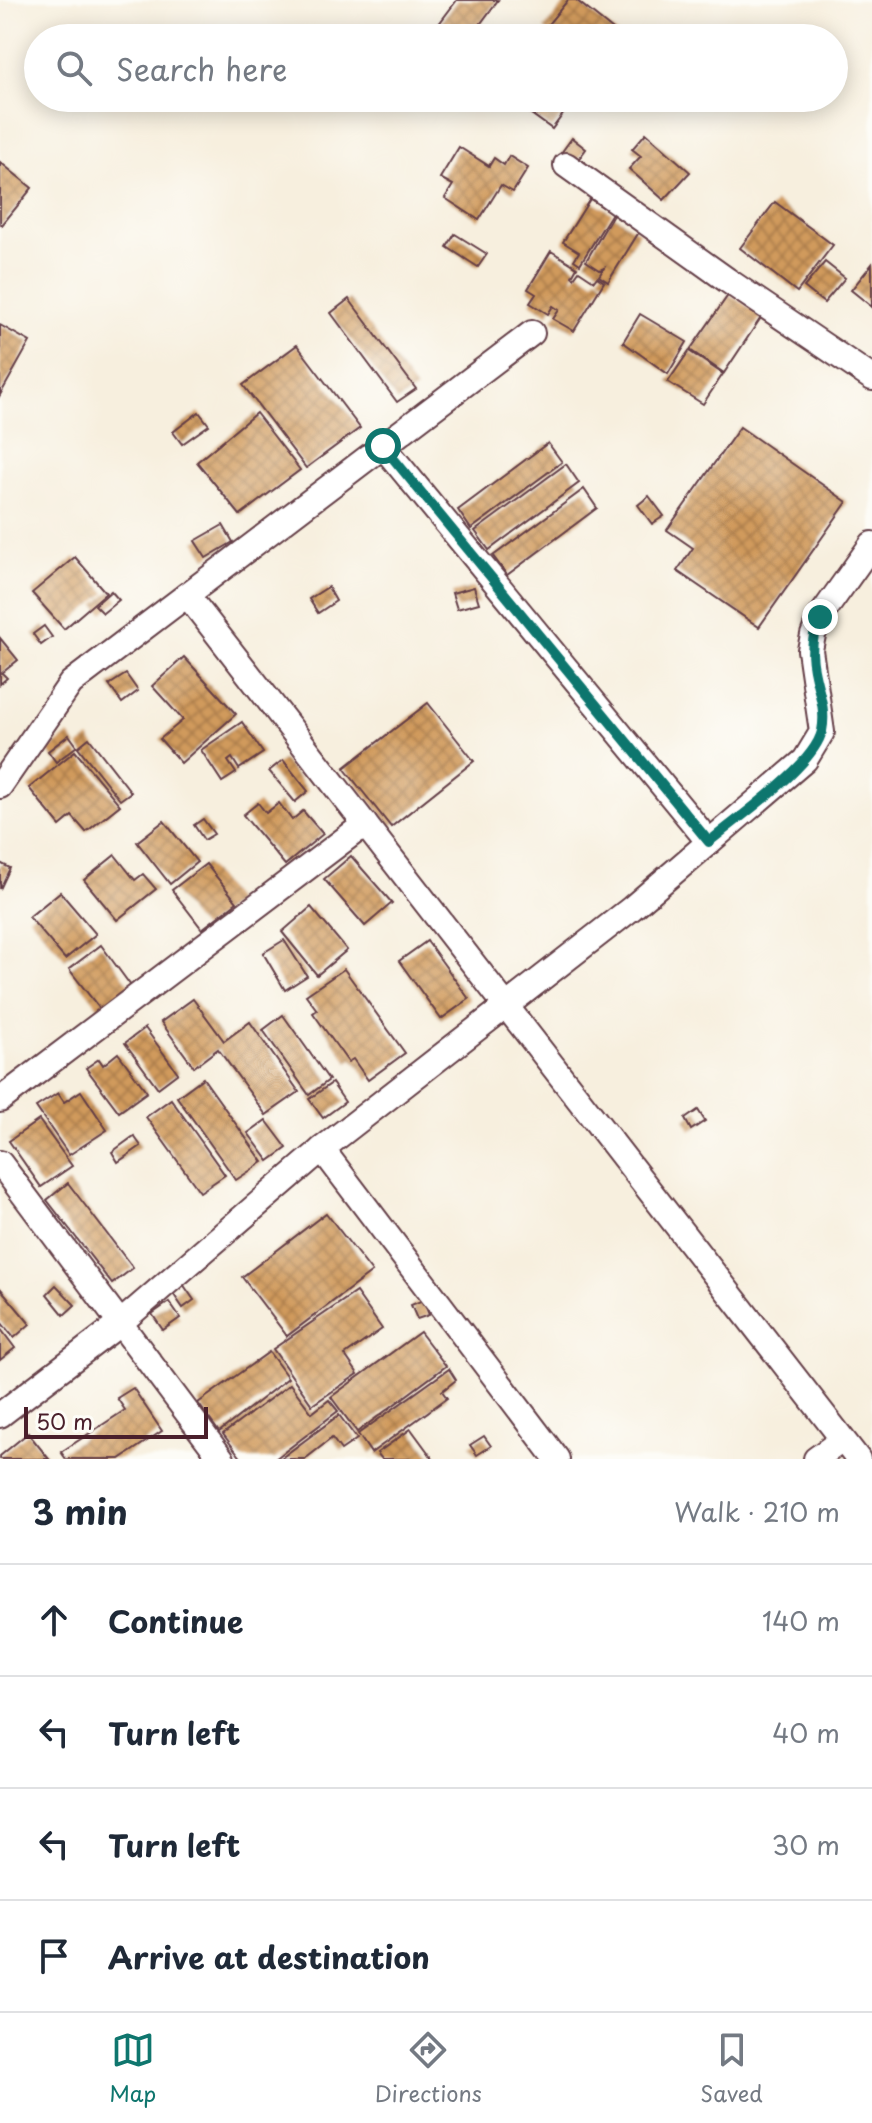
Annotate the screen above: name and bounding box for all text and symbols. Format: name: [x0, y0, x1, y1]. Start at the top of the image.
search box: [24, 24, 848, 112]
icon: search: [52, 46, 96, 90]
text: Search here: [116, 46, 288, 91]
route start: [365, 428, 401, 464]
route end: [802, 599, 838, 635]
scale bar: [24, 1403, 208, 1439]
text: 50 m: [36, 1404, 93, 1437]
text: 3 min: [32, 1485, 128, 1537]
text: Walk · 210 m: [674, 1492, 840, 1531]
icon: ahead: [32, 1598, 76, 1642]
text: Continue: [108, 1598, 243, 1643]
text: 140 m: [762, 1601, 840, 1640]
icon: left: [32, 1710, 76, 1754]
text: Turn left: [108, 1710, 240, 1755]
text: 40 m: [772, 1713, 840, 1752]
icon: left: [32, 1822, 76, 1866]
text: Turn left: [108, 1822, 240, 1867]
text: 30 m: [772, 1825, 840, 1864]
icon: arrive: [32, 1934, 76, 1978]
text: Arrive at destination: [108, 1934, 430, 1979]
tab: Map: [109, 2028, 156, 2109]
tab: Directions: [375, 2028, 482, 2109]
tab: Saved: [700, 2028, 763, 2109]

